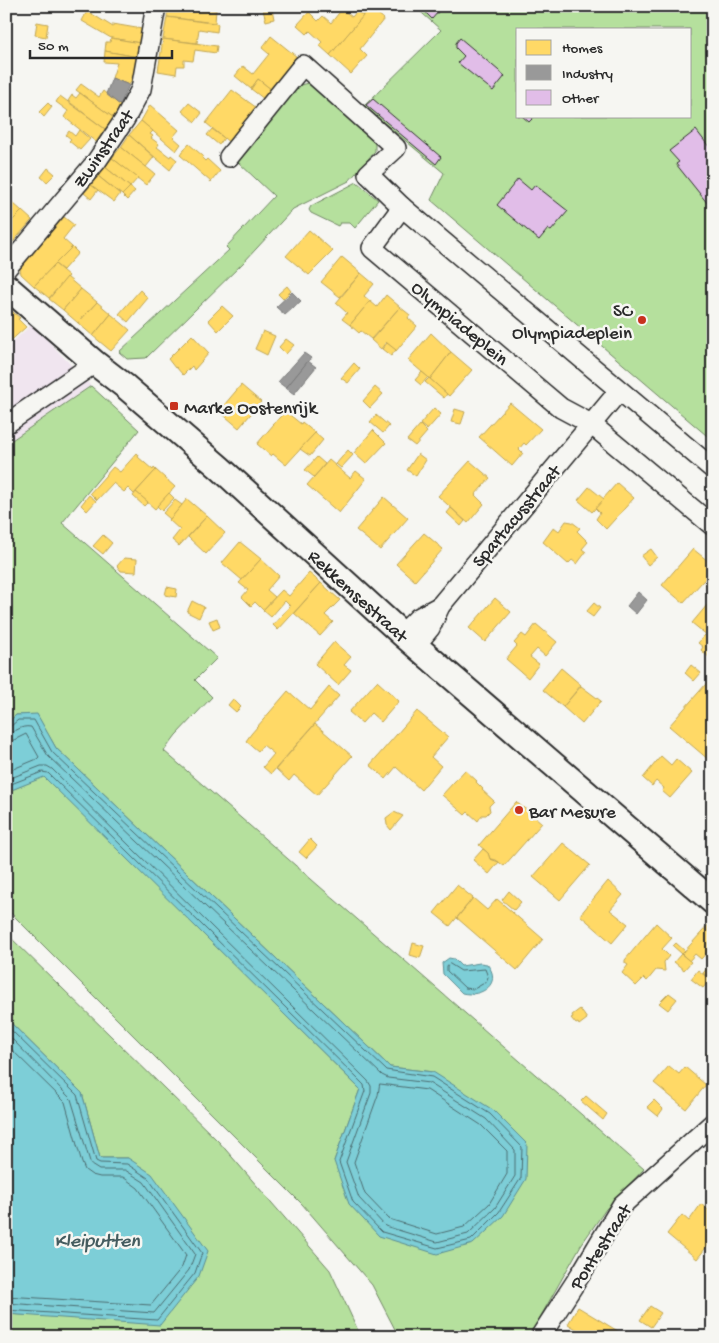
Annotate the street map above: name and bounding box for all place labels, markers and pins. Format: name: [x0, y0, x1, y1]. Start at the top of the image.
place label: SC Olympiadeplein: [512, 301, 634, 346]
marker: SC Olympiadeplein: [636, 314, 648, 326]
place label: Marke Oostenrijk: [184, 398, 318, 421]
marker: Marke Oostenrijk: [168, 400, 180, 412]
place label: Bar Mesure: [528, 802, 616, 825]
marker: Bar Mesure: [513, 804, 525, 816]

